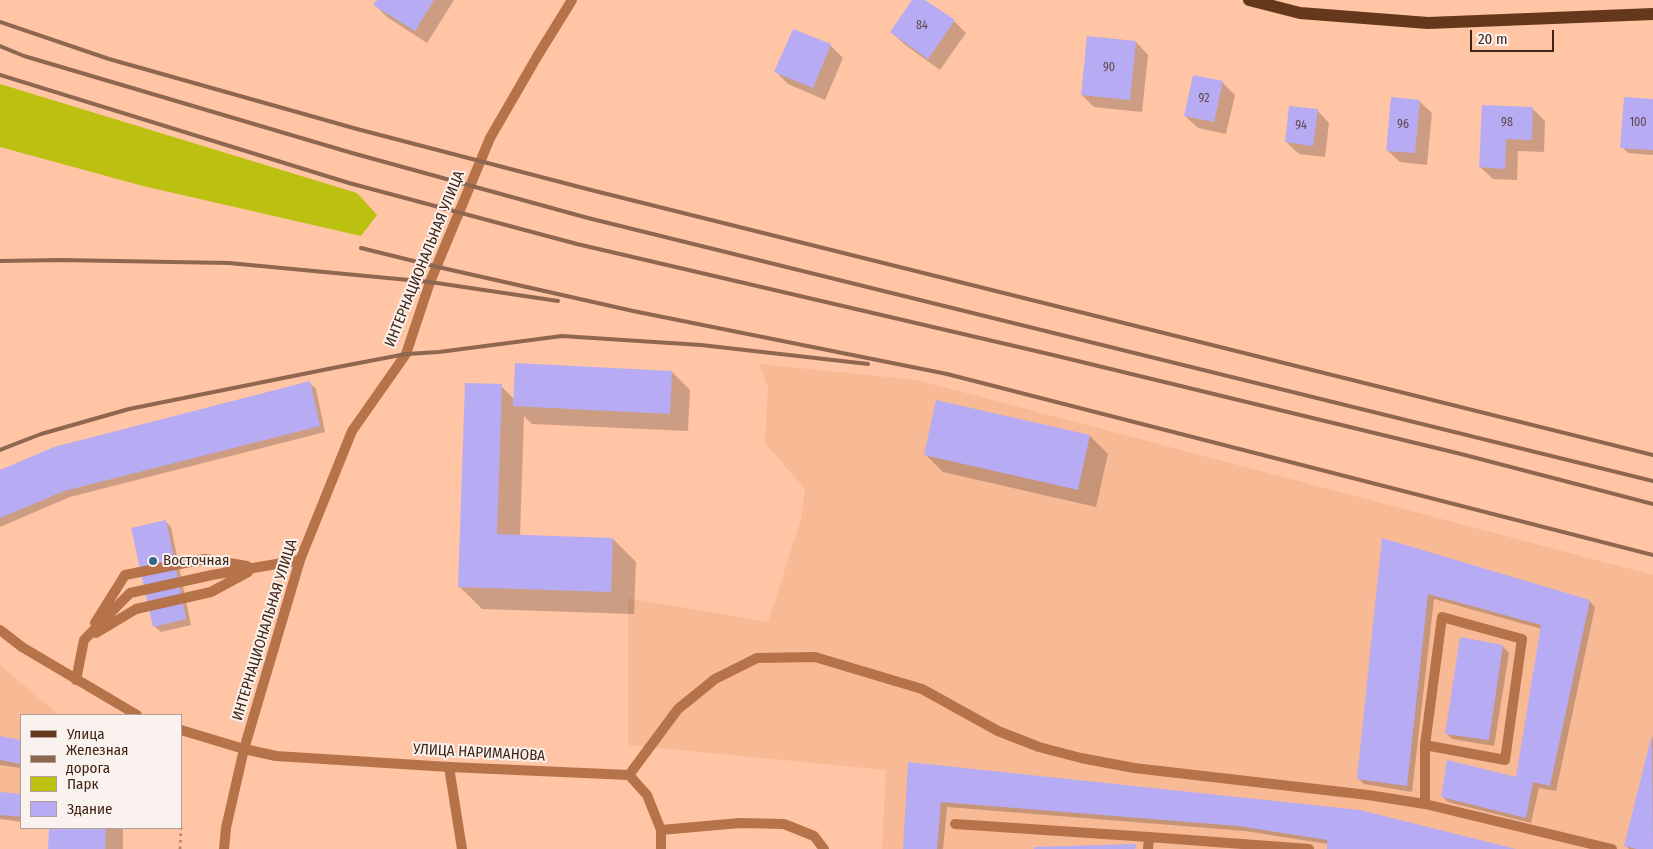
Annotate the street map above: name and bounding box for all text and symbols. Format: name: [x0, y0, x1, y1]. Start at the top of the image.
house number: 84: [916, 19, 928, 33]
scale bar: [1473, 20, 1557, 52]
text: 20 m: [1478, 30, 1508, 48]
house number: 90: [1103, 61, 1115, 75]
house number: 92: [1199, 92, 1209, 106]
house number: 98: [1501, 116, 1513, 130]
house number: 100: [1629, 116, 1647, 130]
house number: 96: [1397, 118, 1409, 132]
house number: 94: [1295, 119, 1307, 133]
street label: ИНТЕРНАЦИОНАЛЬНАЯ УЛИЦА: [381, 168, 469, 350]
street label: ИНТЕРНАЦИОНАЛЬНАЯ УЛИЦА: [229, 537, 301, 723]
place label: Восточная: [163, 552, 229, 570]
marker: Восточная: [147, 555, 159, 567]
legend: [20, 714, 182, 829]
text: Улица: [67, 725, 105, 743]
text: Железная дорога: [66, 741, 128, 777]
street label: УЛИЦА НАРИМАНОВА: [412, 741, 546, 765]
text: Парк: [67, 775, 98, 793]
text: Здание: [67, 800, 113, 818]

